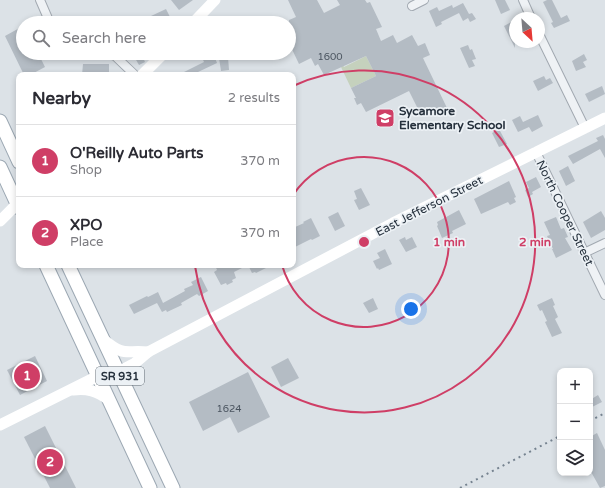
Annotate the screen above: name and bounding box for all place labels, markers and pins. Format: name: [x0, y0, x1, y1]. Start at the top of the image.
place label: Sycamore Elementary School: [399, 104, 506, 133]
school or university icon: Sycamore Elementary School: [374, 107, 396, 129]
centre of rings: [357, 235, 371, 249]
pin: 1: [14, 361, 40, 391]
pin: 2: [37, 447, 63, 477]

